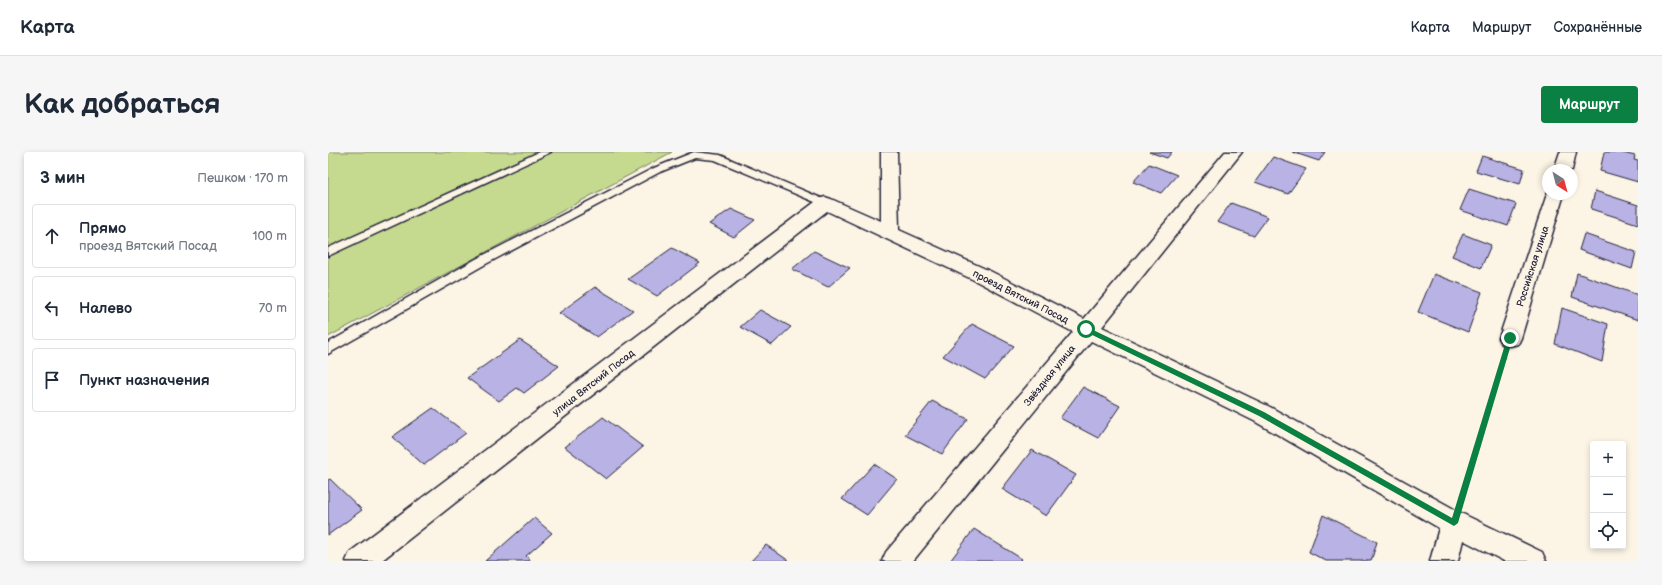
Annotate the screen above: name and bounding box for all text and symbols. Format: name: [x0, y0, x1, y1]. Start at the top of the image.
text: Карта: [20, 16, 74, 39]
text: Карта: [1411, 19, 1450, 36]
text: Маршрут: [1472, 19, 1532, 36]
text: Сохранённые: [1554, 19, 1642, 36]
button: Маршрут: [1541, 86, 1638, 123]
text: Как добраться: [24, 88, 221, 121]
north arrow: [1542, 164, 1578, 200]
text: 3 мин: [40, 168, 85, 188]
text: Пешком · 170 m: [197, 170, 288, 186]
text: Прямо: [79, 219, 126, 238]
street label: Российская улица: [1514, 224, 1552, 308]
icon: ahead: [41, 225, 63, 247]
text: 100 m: [252, 228, 287, 244]
text: проезд Вятский Посад: [79, 238, 217, 254]
street label: проезд Вятский Посад: [971, 267, 1070, 326]
icon: left: [41, 297, 63, 319]
text: Налево: [79, 299, 132, 318]
text: 70 m: [259, 300, 287, 316]
route start: [1077, 320, 1095, 338]
route end: [1501, 329, 1519, 347]
street label: Звёздная улица: [1022, 343, 1078, 409]
street label: улица Вятский Посад: [550, 347, 637, 418]
icon: arrive: [41, 369, 63, 391]
text: Пункт назначения: [79, 371, 210, 390]
map controls: [1590, 441, 1626, 549]
button: +: [1590, 441, 1626, 477]
button: −: [1590, 477, 1626, 513]
button: locate: [1590, 513, 1626, 549]

